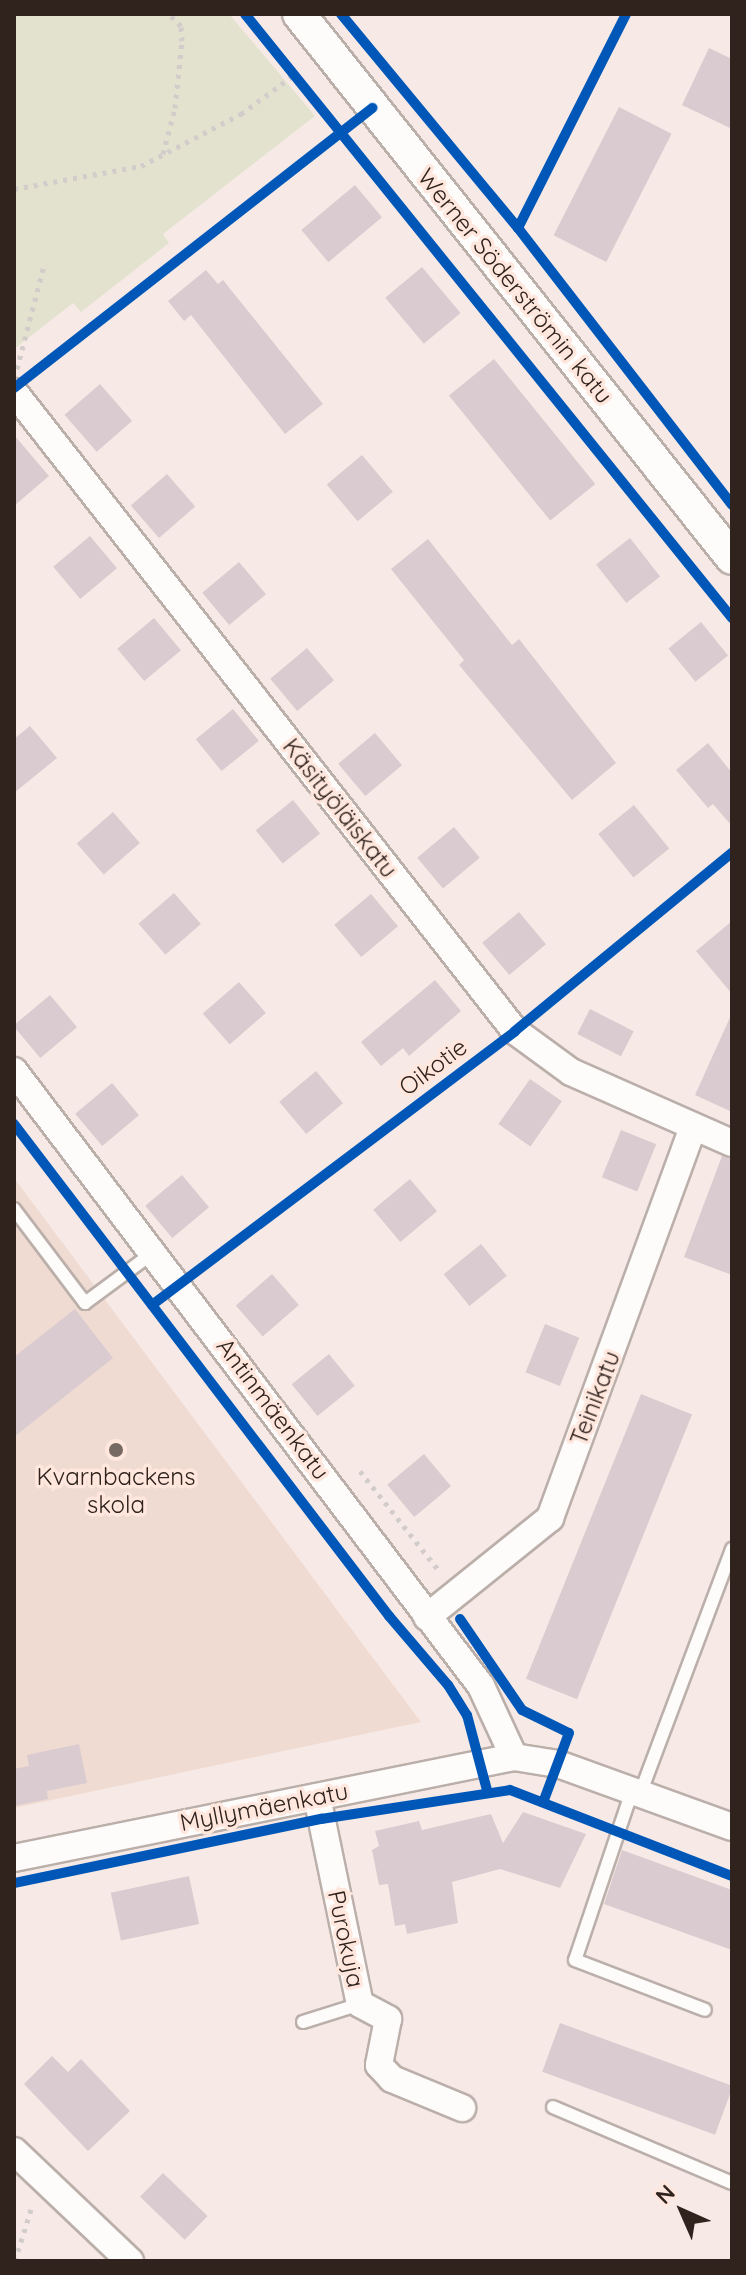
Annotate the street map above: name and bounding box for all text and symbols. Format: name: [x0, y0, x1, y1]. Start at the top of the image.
street label: Werner Söderströmin katu: [411, 163, 619, 409]
street label: Käsityöläiskatu: [277, 733, 403, 883]
street label: Oikotie: [394, 1032, 472, 1102]
street label: Antinmäenkatu: [210, 1333, 336, 1485]
street label: Teinikatu: [564, 1347, 626, 1449]
marker: Kvarnbackens skola: [107, 1441, 125, 1459]
place label: Kvarnbackens skola: [37, 1463, 195, 1519]
street label: Myllymäenkatu: [177, 1777, 351, 1837]
street label: Purokuja: [322, 1888, 370, 1990]
north arrow: [642, 2171, 722, 2251]
text: N: [649, 2178, 681, 2210]

